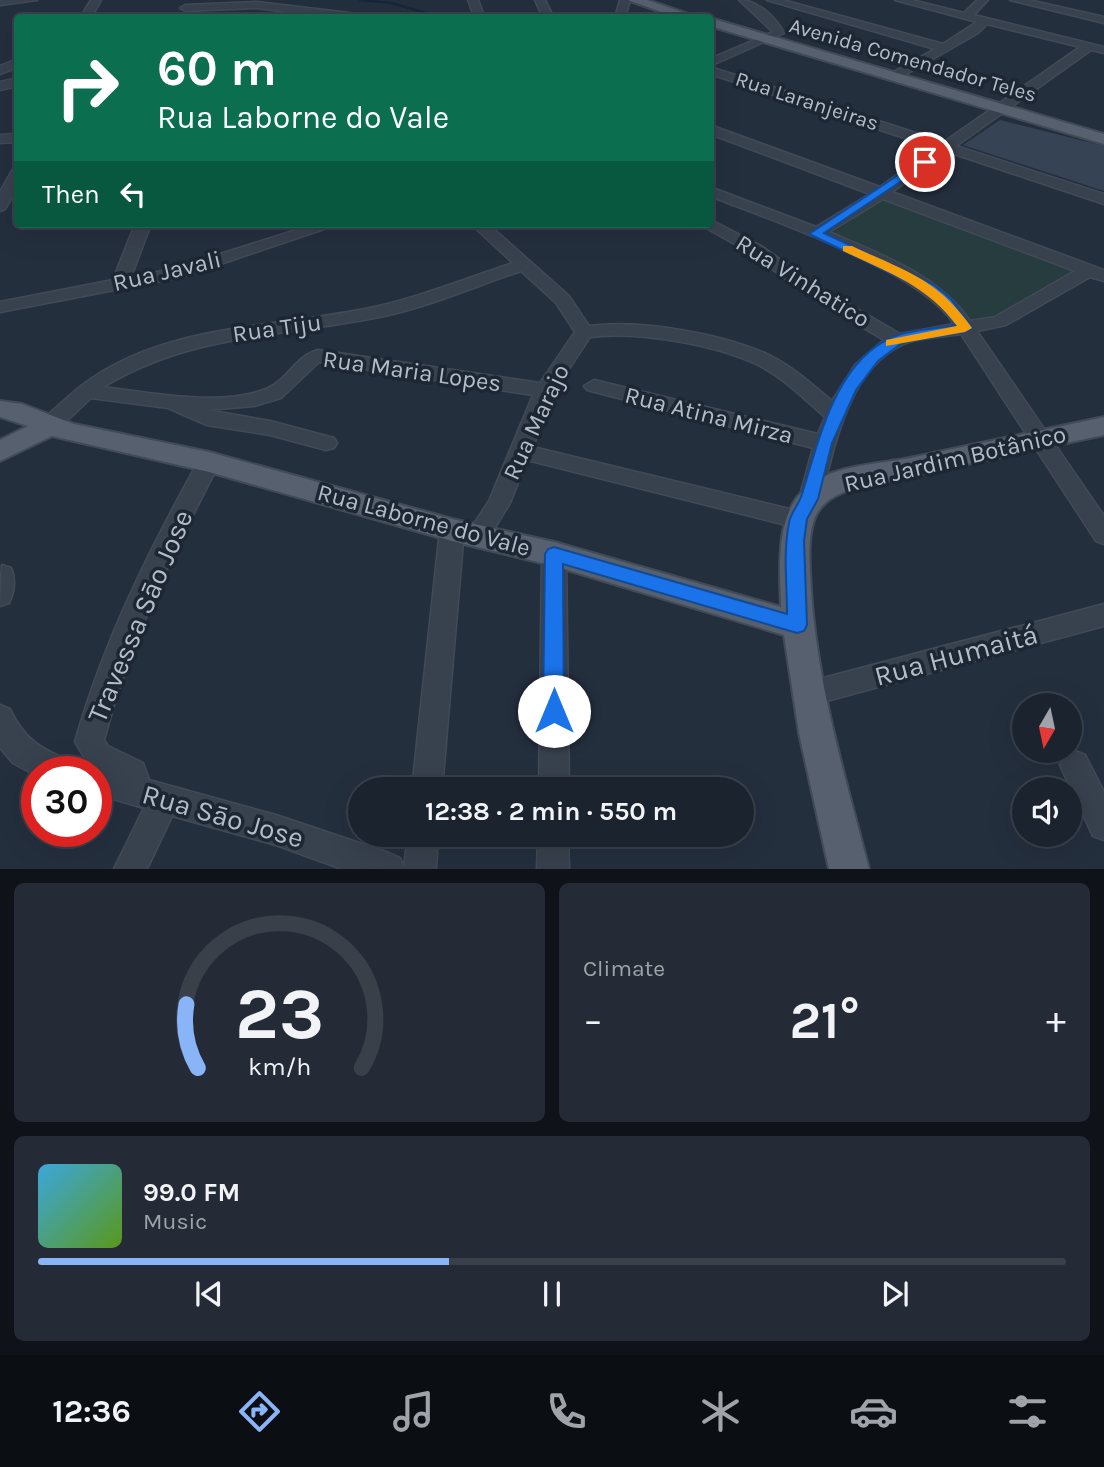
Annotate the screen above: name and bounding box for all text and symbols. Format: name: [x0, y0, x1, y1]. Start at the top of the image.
street label: Avenida Comendador Teles: [787, 13, 1039, 107]
text: 60 m: [157, 40, 277, 97]
icon: right: [42, 42, 133, 133]
street label: Rua Laranjeiras: [732, 67, 882, 135]
text: Rua Laborne do Vale: [157, 99, 449, 136]
pin: [895, 132, 955, 192]
icon: arrive: [906, 143, 944, 181]
icon: left: [114, 175, 152, 213]
text: Then: [42, 179, 100, 210]
street label: Rua Vinhatico: [731, 229, 875, 333]
street label: Rua Javali: [110, 245, 224, 297]
street label: Rua Tiju: [231, 308, 323, 348]
street label: Rua Maria Lopes: [321, 345, 503, 397]
street label: Rua Marajo: [497, 360, 575, 484]
street label: Rua Atina Mirza: [622, 381, 796, 449]
street label: Rua Jardim Botânico: [841, 420, 1069, 498]
street label: Rua Laborne do Vale: [315, 478, 533, 562]
street label: Travessa Sāo Jose: [80, 505, 200, 727]
street label: Rua Humaitá: [871, 617, 1041, 693]
position arrow: [517, 674, 591, 748]
north arrow: [1012, 693, 1082, 763]
map controls: [1012, 693, 1082, 847]
speed limit sign: 30: [21, 756, 112, 847]
street label: Rua Sāo Jose: [139, 777, 307, 855]
button: sound: [1012, 777, 1082, 847]
text: 12:38 · 2 min · 550 m: [425, 796, 677, 827]
text: Climate: [583, 955, 665, 982]
text: 23: [235, 972, 324, 1057]
text: 21°: [789, 990, 860, 1051]
text: −: [583, 998, 603, 1043]
text: +: [1046, 998, 1066, 1043]
text: km/h: [248, 1052, 311, 1081]
text: 99.0 FM: [143, 1177, 240, 1208]
text: Music: [143, 1208, 207, 1235]
icon: previous: [190, 1275, 228, 1313]
icon: pause: [533, 1275, 571, 1313]
icon: next: [876, 1275, 914, 1313]
icon: directions: [235, 1387, 284, 1436]
icon: music: [389, 1387, 438, 1436]
icon: phone: [542, 1387, 591, 1436]
icon: climate: [696, 1387, 745, 1436]
icon: car: [849, 1387, 898, 1436]
icon: filters: [1003, 1387, 1052, 1436]
text: 12:36: [52, 1393, 131, 1430]

